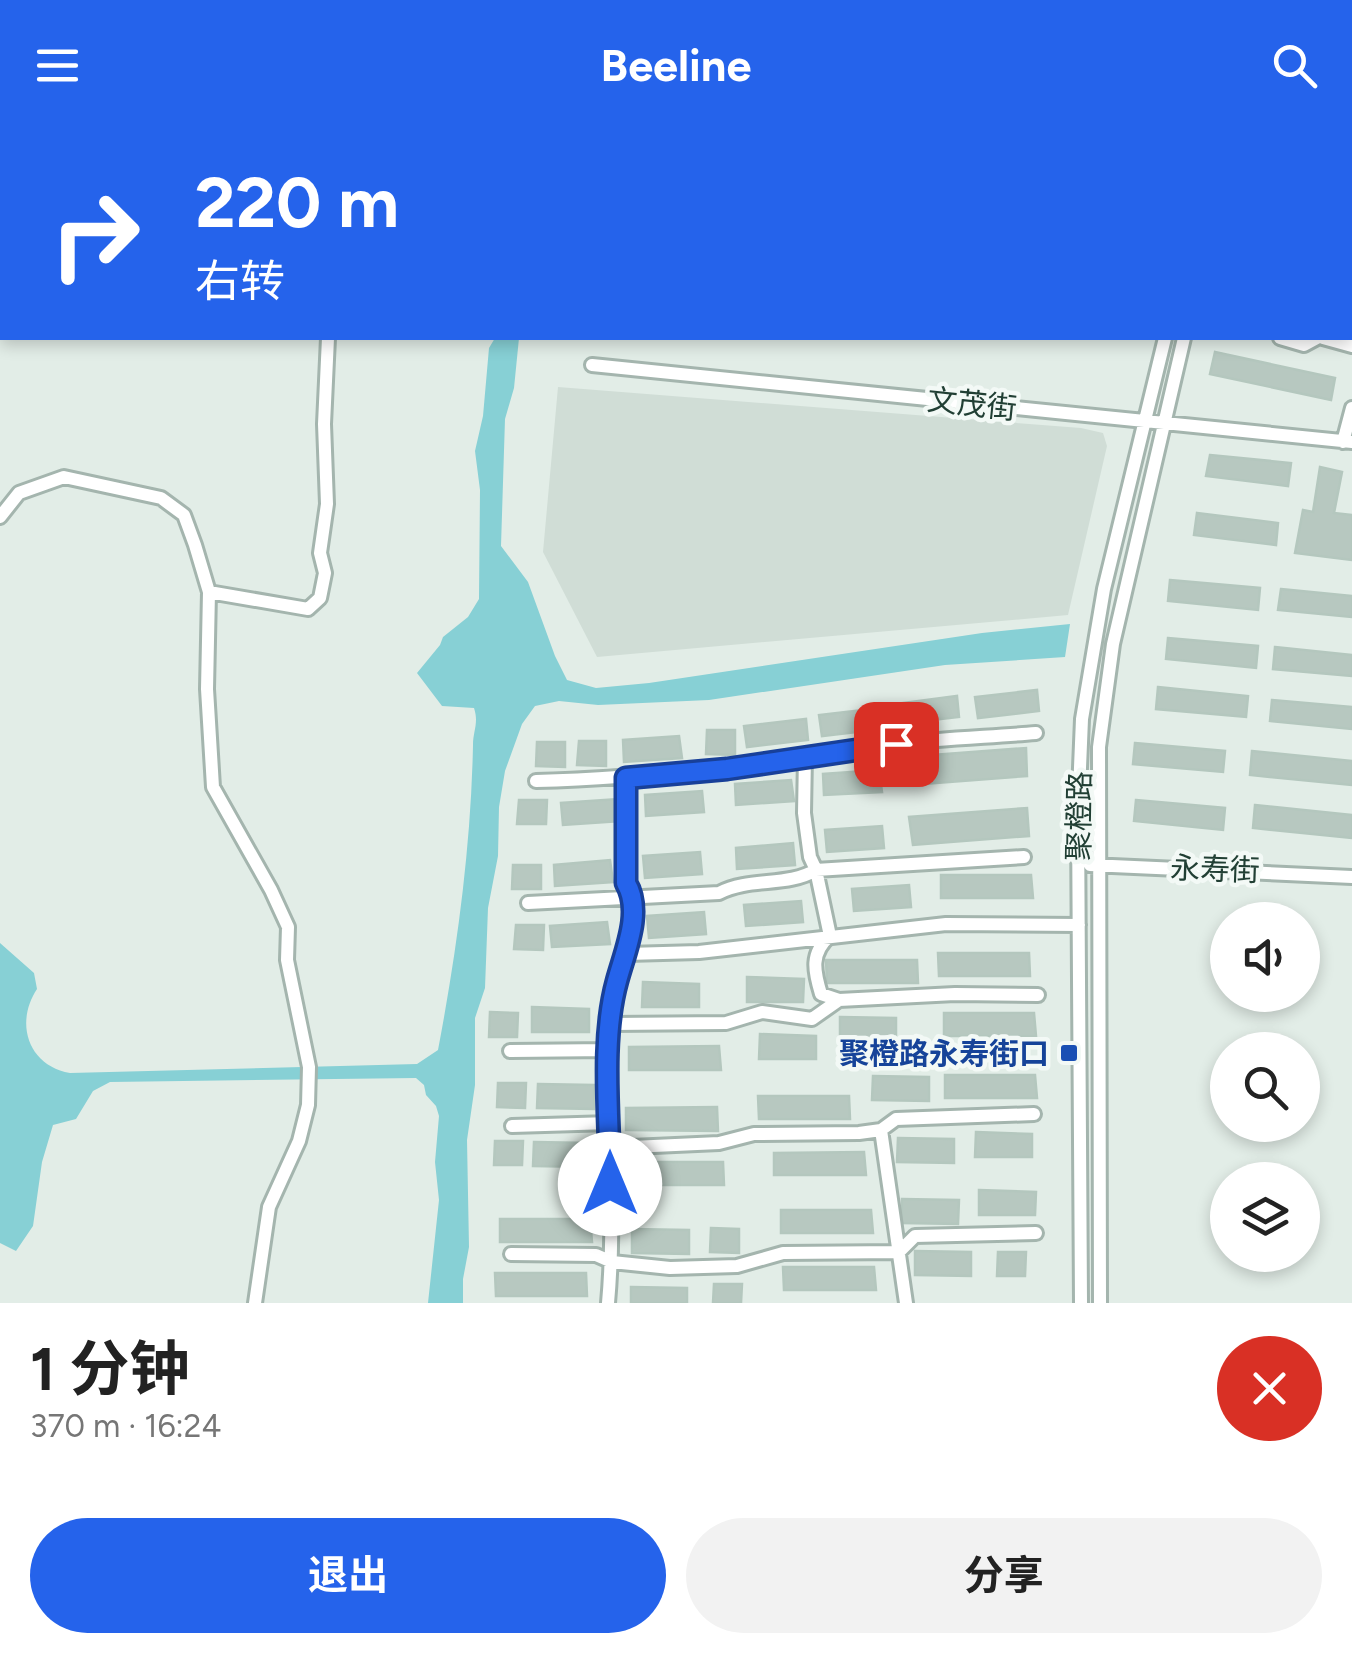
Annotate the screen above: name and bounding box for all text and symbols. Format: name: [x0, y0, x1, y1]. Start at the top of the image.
icon: menu: [30, 38, 85, 93]
text: Beeline: [601, 38, 751, 92]
icon: search: [1267, 38, 1322, 93]
text: 220 m: [195, 160, 399, 245]
icon: right: [30, 170, 160, 300]
text: 右转: [195, 254, 285, 308]
street label: 文茂街: [925, 381, 1019, 427]
pin: [854, 702, 939, 787]
icon: arrive: [869, 717, 924, 772]
street label: 聚橙路: [1060, 771, 1098, 861]
street label: 永寿街: [1169, 849, 1261, 889]
map controls: [1210, 902, 1320, 1272]
button: sound: [1210, 902, 1320, 1012]
button: search: [1210, 1032, 1320, 1142]
place label: 聚橙路永寿街口: [839, 1035, 1049, 1072]
marker: 聚橙路永寿街口: [1058, 1042, 1080, 1064]
position arrow: [558, 1132, 662, 1236]
button: layers: [1210, 1162, 1320, 1272]
text: 1 分钟: [30, 1333, 190, 1405]
button: close: [1217, 1336, 1322, 1441]
text: 370 m · 16:24: [30, 1407, 221, 1445]
button: 退出: [30, 1518, 666, 1633]
button: 分享: [686, 1518, 1322, 1633]

